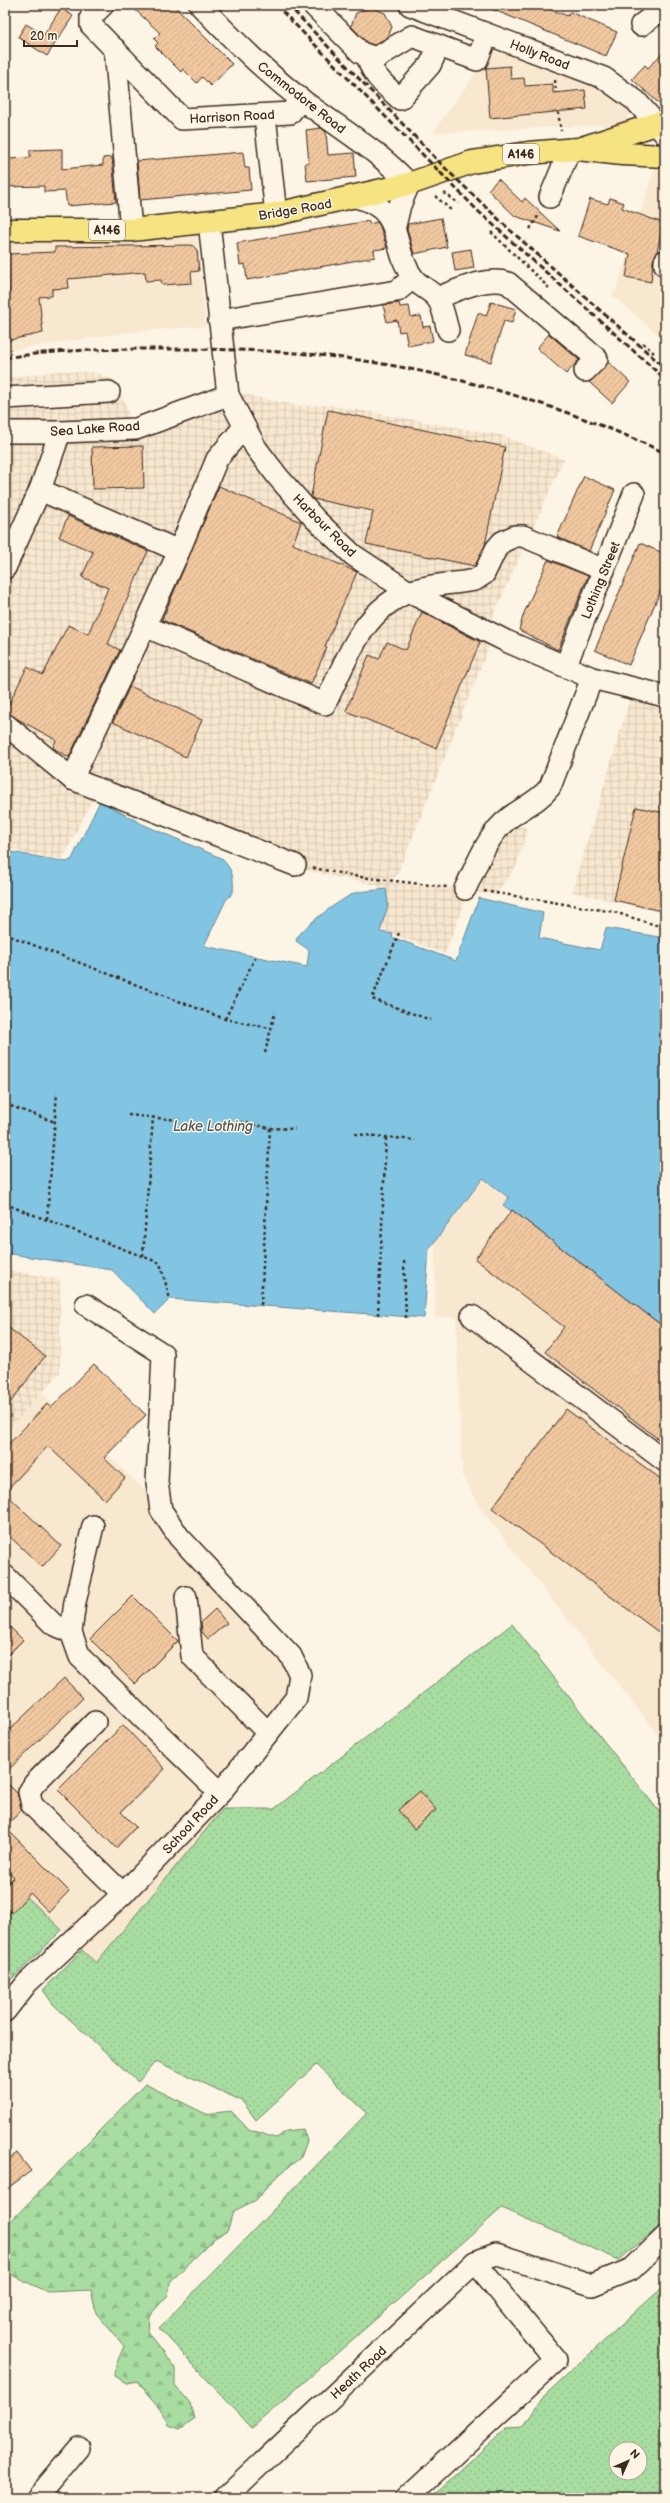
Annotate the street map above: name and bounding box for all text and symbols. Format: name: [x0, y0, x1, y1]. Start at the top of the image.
scale bar: [24, 22, 77, 48]
text: 20 m: [30, 29, 57, 44]
street label: Holly Road: [508, 36, 572, 74]
street label: Commodore Road: [254, 58, 349, 137]
street label: Harrison Road: [189, 107, 275, 127]
road number: A146: [503, 144, 539, 164]
street label: Bridge Road: [257, 196, 333, 224]
road number: A146: [89, 220, 125, 240]
street label: Sea Lake Road: [50, 418, 140, 440]
street label: Harbour Road: [289, 491, 359, 561]
street label: Lothing Street: [578, 539, 624, 622]
water label: Lake Lothing: [173, 1118, 253, 1135]
street label: School Road: [159, 1792, 222, 1857]
street label: Heath Road: [327, 2343, 390, 2403]
north arrow: [608, 2441, 648, 2481]
text: N: [627, 2447, 642, 2462]

